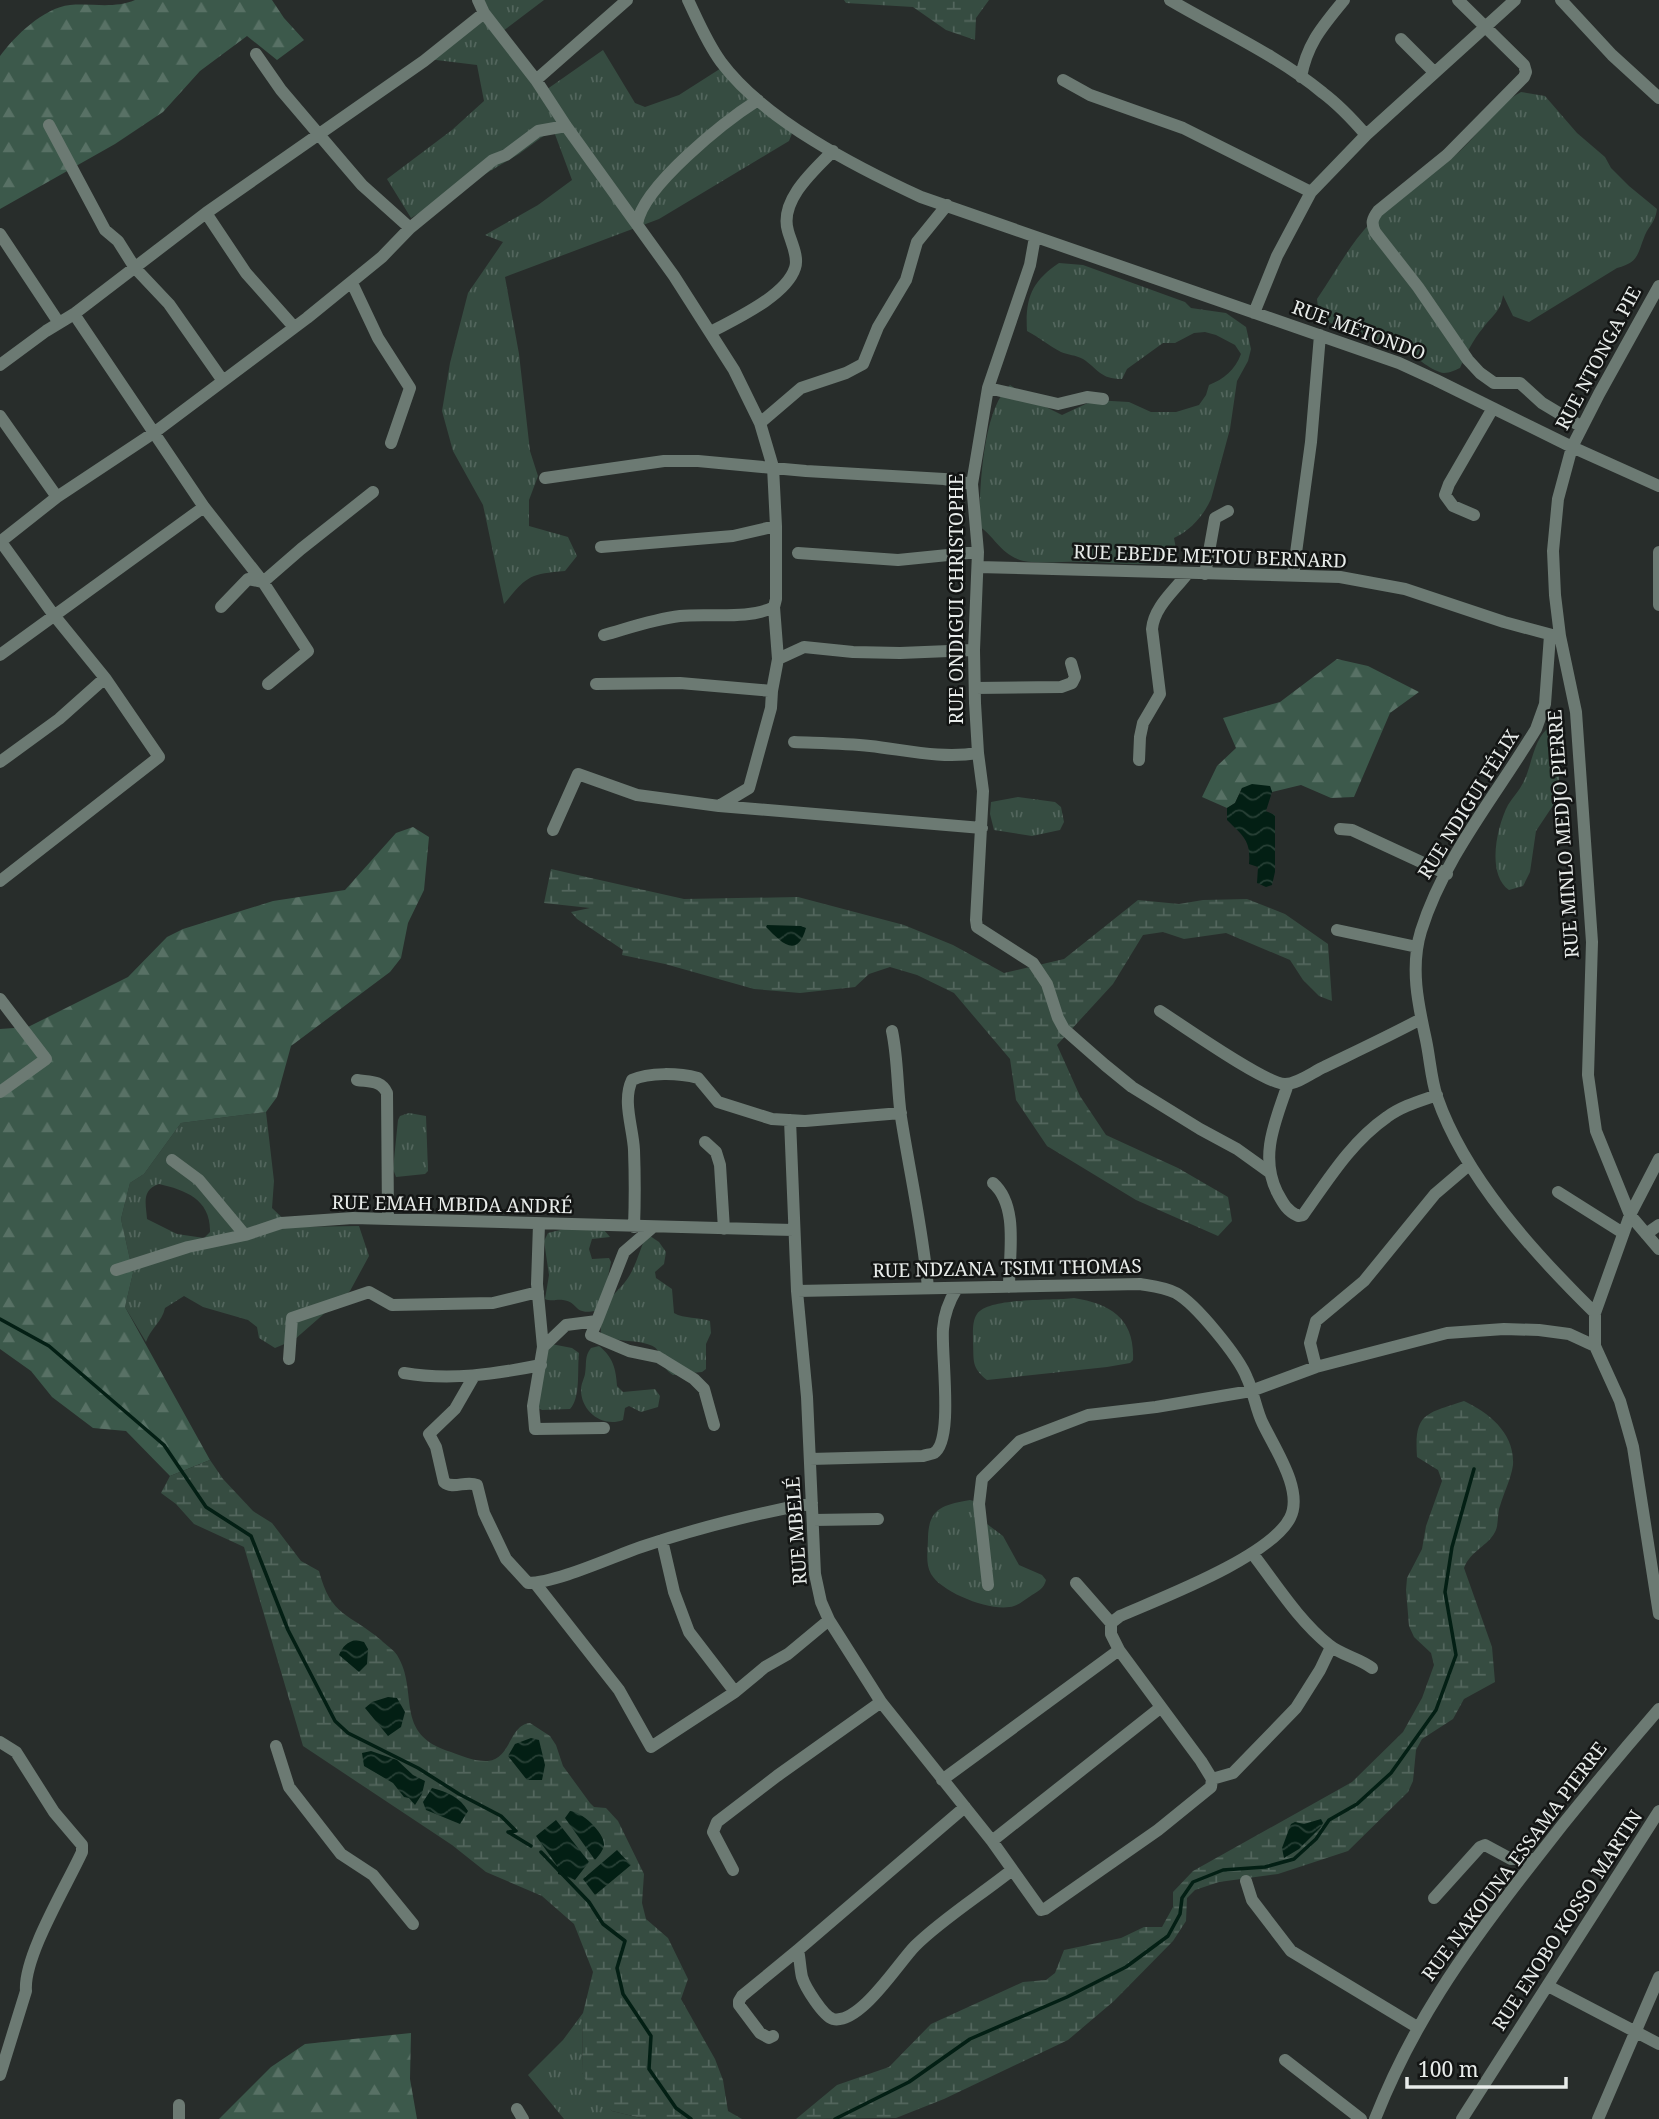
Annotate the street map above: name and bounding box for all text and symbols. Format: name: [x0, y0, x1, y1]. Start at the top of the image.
street label: RUE NTONGA PIE: [1549, 281, 1647, 434]
street label: RUE MÉTONDO: [1289, 294, 1429, 366]
street label: RUE ONDIGUI CHRISTOPHE: [943, 473, 969, 725]
street label: RUE EBEDE METOU BERNARD: [1073, 538, 1347, 574]
street label: RUE MINLO MEDJO PIERRE: [1541, 709, 1585, 959]
street label: RUE NDIGUI FÉLIX: [1412, 724, 1525, 884]
street label: RUE EMAH MBIDA ANDRÉ: [331, 1189, 573, 1219]
street label: RUE NDZANA TSIMI THOMAS: [872, 1253, 1142, 1283]
street label: RUE MBELÉ: [779, 1476, 813, 1586]
street label: RUE NAKOUNA ESSAMA PIERRE: [1416, 1736, 1613, 1986]
street label: RUE ENOBO KOSSO MARTIN: [1486, 1805, 1648, 2035]
scale bar: [1407, 2046, 1566, 2090]
text: 100 m: [1418, 2055, 1479, 2083]

